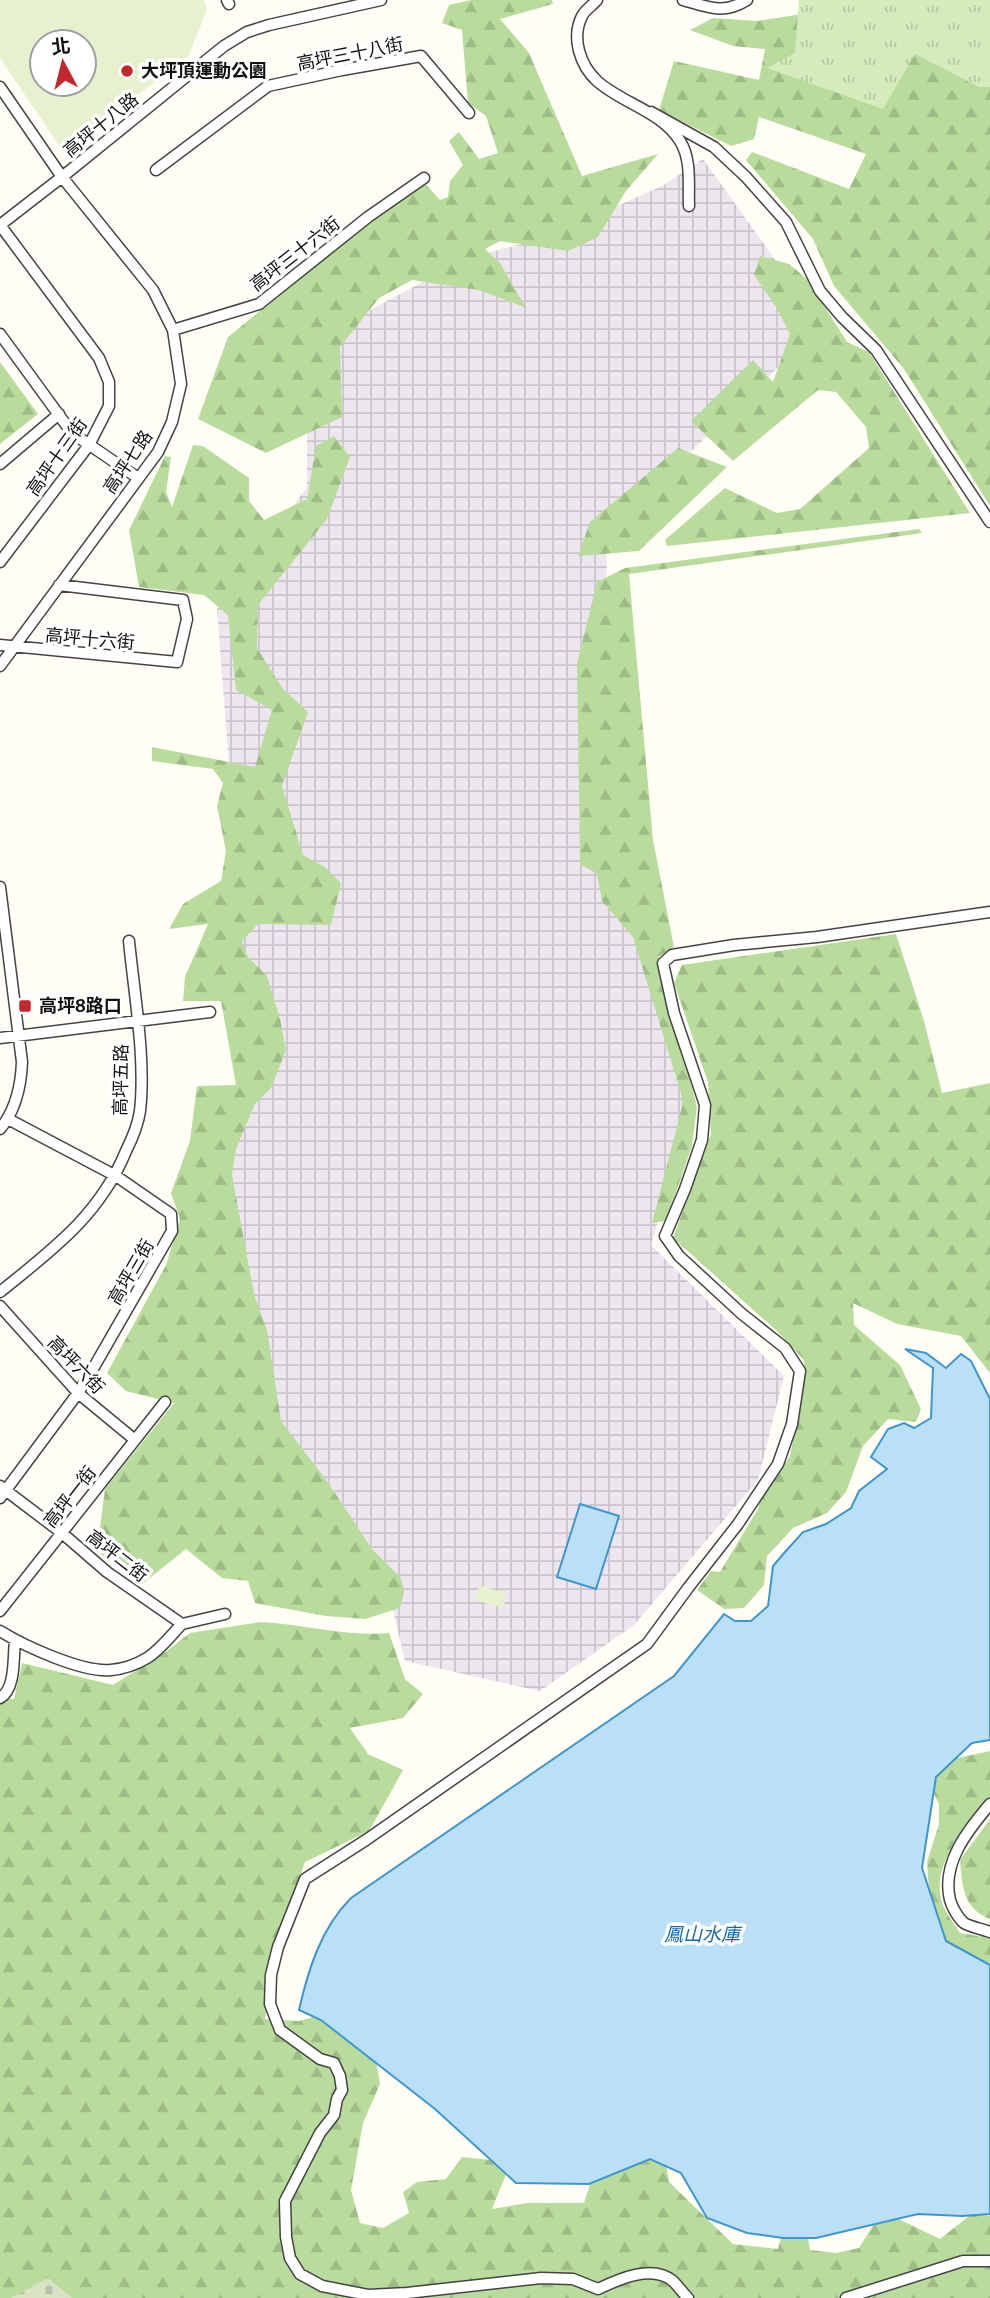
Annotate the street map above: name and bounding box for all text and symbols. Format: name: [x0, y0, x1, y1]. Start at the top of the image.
north arrow: [28, 28, 98, 98]
street label: 高坪三十八街: [295, 33, 405, 75]
text: 北: [50, 34, 72, 59]
place label: 大坪頂運動公園: [141, 60, 267, 82]
marker: 大坪頂運動公園: [119, 63, 135, 79]
street label: 高坪十八路: [59, 88, 143, 162]
street label: 高坪三十六街: [246, 212, 344, 296]
street label: 高坪十三街: [22, 414, 92, 500]
street label: 高坪七路: [99, 426, 157, 498]
street label: 高坪十六街: [44, 624, 136, 654]
place label: 高坪8路口: [39, 995, 122, 1017]
marker: 高坪8路口: [17, 998, 33, 1014]
street label: 高坪五路: [109, 1044, 133, 1116]
street label: 高坪三街: [103, 1235, 159, 1309]
street label: 高坪六街: [43, 1331, 109, 1399]
street label: 高坪一街: [39, 1462, 101, 1532]
street label: 高坪二街: [82, 1525, 152, 1587]
water label: 鳳山水庫: [664, 1923, 743, 1946]

